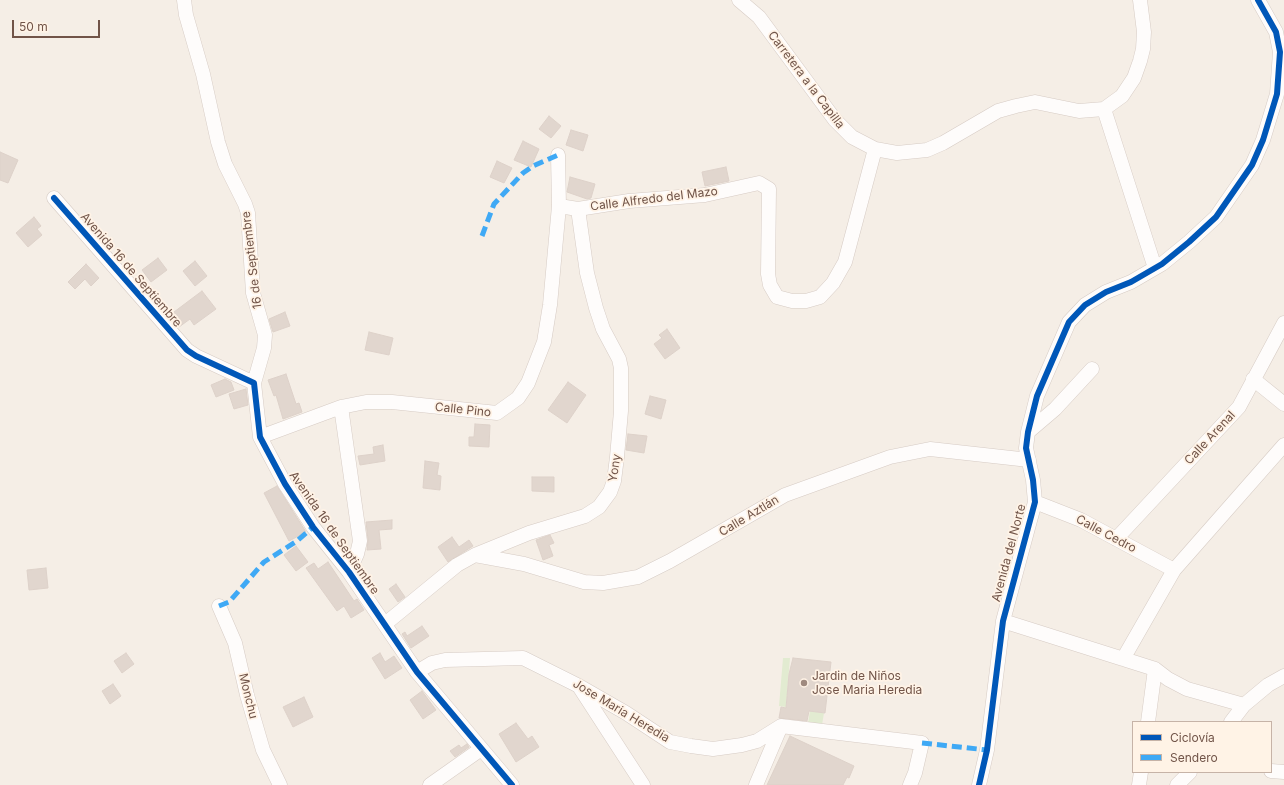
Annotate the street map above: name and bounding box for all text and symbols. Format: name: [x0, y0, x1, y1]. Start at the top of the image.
scale bar: [14, 12, 102, 38]
text: 50 m: [19, 19, 48, 34]
street label: Carretera a la Capilla: [765, 28, 847, 132]
street label: Calle Alfredo del Mazo: [589, 184, 719, 214]
street label: Avenida 16 de Septiembre: [77, 210, 185, 330]
street label: 16 de Septiembre: [239, 210, 265, 310]
street label: Calle Pino: [434, 400, 492, 420]
street label: Calle Arenal: [1182, 408, 1238, 468]
street label: Yony: [606, 453, 624, 483]
street label: Avenida 16 de Septiembre: [286, 469, 382, 597]
street label: Calle Aztlán: [716, 493, 782, 539]
street label: Avenida del Norte: [989, 502, 1029, 604]
street label: Calle Cedro: [1073, 512, 1139, 556]
place label: Jardin de Niños Jose Maria Heredia: [812, 669, 922, 697]
street label: Monchu: [235, 672, 261, 720]
street label: Jose Maria Heredia: [570, 676, 672, 746]
marker: Jardin de Niños Jose Maria Heredia: [799, 678, 809, 688]
legend: [1132, 721, 1272, 773]
text: Ciclovía: [1170, 730, 1215, 745]
text: Sendero: [1170, 750, 1218, 765]

